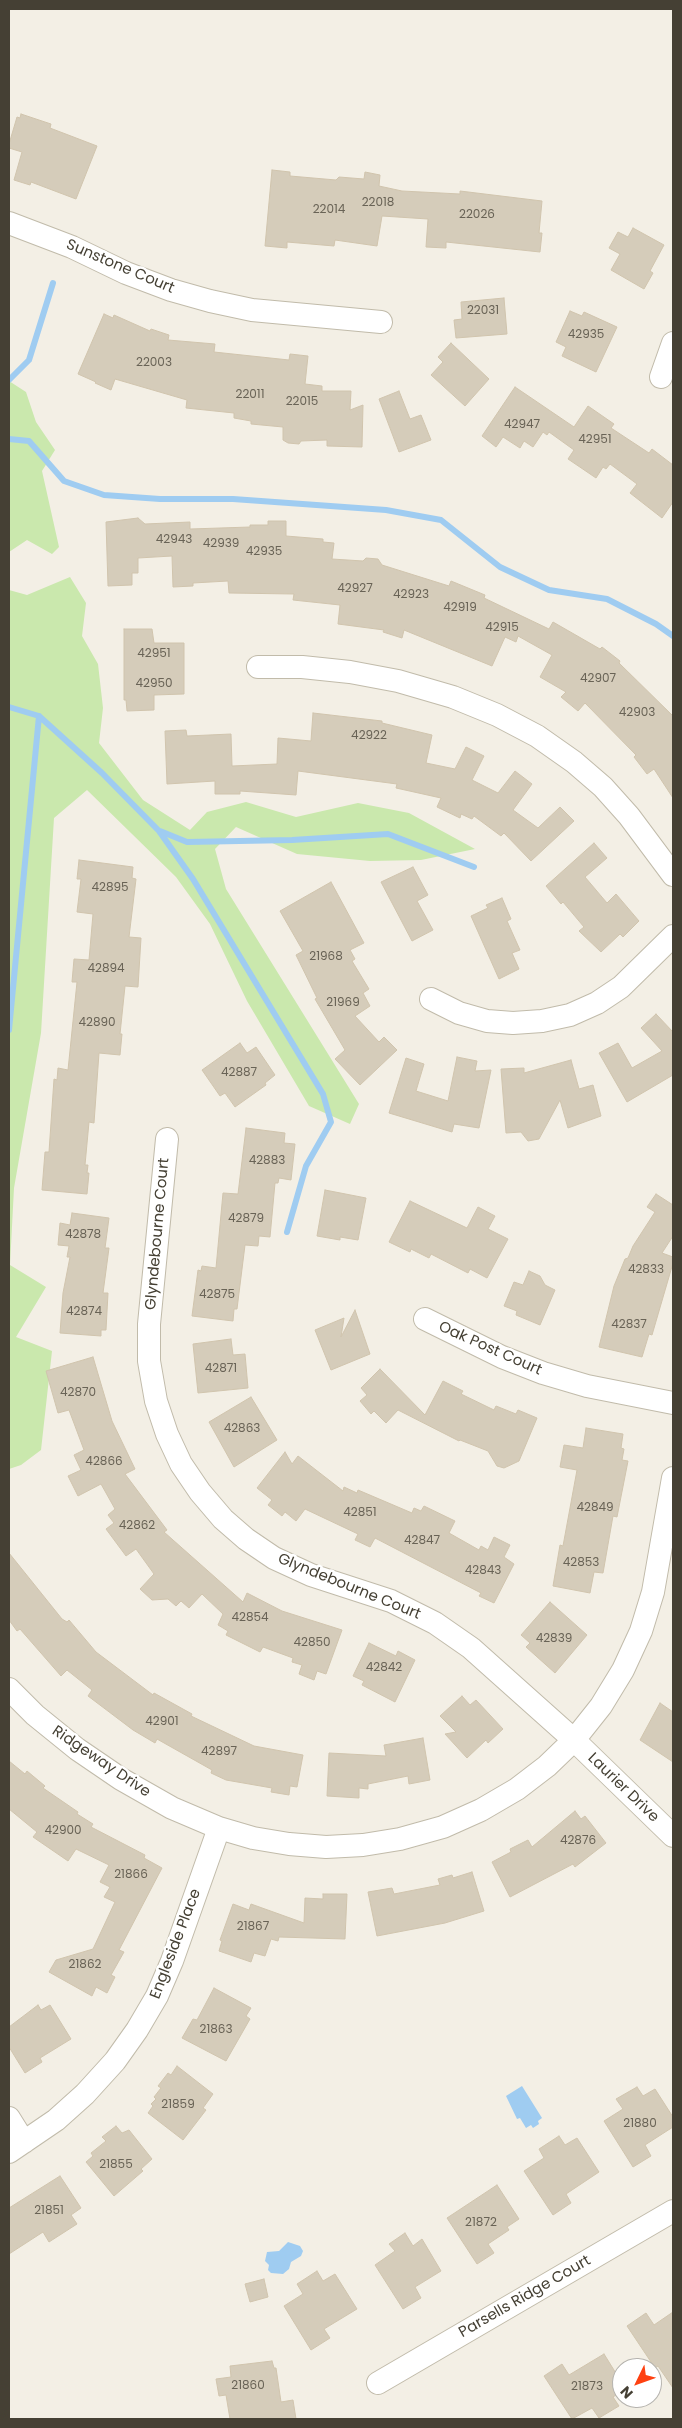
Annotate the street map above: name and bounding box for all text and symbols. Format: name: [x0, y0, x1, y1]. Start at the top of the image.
house number: 22018: [362, 196, 394, 210]
house number: 22014: [313, 203, 345, 217]
house number: 22026: [459, 208, 495, 222]
street label: Sunstone Court: [63, 236, 177, 298]
house number: 22031: [467, 304, 499, 318]
house number: 42935: [568, 328, 604, 342]
house number: 22003: [136, 356, 172, 370]
house number: 22011: [235, 388, 265, 402]
house number: 22015: [286, 395, 318, 409]
house number: 42947: [504, 418, 540, 432]
house number: 42951: [578, 433, 612, 447]
house number: 42943: [156, 533, 192, 547]
house number: 42939: [203, 537, 239, 551]
house number: 42935: [246, 545, 282, 559]
house number: 42927: [337, 582, 373, 596]
house number: 42923: [393, 588, 429, 602]
house number: 42919: [443, 601, 477, 615]
house number: 42915: [485, 621, 519, 635]
house number: 42951: [137, 647, 171, 661]
house number: 42907: [580, 672, 616, 686]
house number: 42950: [135, 677, 173, 691]
house number: 42903: [619, 706, 655, 720]
house number: 42922: [351, 729, 387, 743]
house number: 42895: [91, 881, 129, 895]
house number: 21968: [309, 950, 343, 964]
house number: 42894: [87, 962, 125, 976]
house number: 21969: [326, 996, 360, 1010]
house number: 42890: [78, 1016, 116, 1030]
house number: 42887: [221, 1066, 257, 1080]
house number: 42883: [249, 1154, 285, 1168]
street label: Glyndebourne Court: [142, 1157, 174, 1311]
house number: 42879: [228, 1212, 264, 1226]
house number: 42878: [65, 1228, 101, 1242]
house number: 42833: [628, 1263, 664, 1277]
house number: 42875: [199, 1288, 235, 1302]
house number: 42874: [66, 1305, 102, 1319]
street label: Oak Post Court: [436, 1318, 544, 1380]
house number: 42837: [611, 1318, 647, 1332]
house number: 42871: [205, 1362, 237, 1376]
house number: 42870: [60, 1386, 96, 1400]
house number: 42863: [224, 1422, 260, 1436]
house number: 42866: [85, 1455, 123, 1469]
house number: 42849: [576, 1501, 614, 1515]
house number: 42851: [343, 1506, 377, 1520]
house number: 42862: [119, 1519, 155, 1533]
house number: 42847: [404, 1534, 440, 1548]
street label: Glyndebourne Court: [275, 1550, 423, 1624]
house number: 42853: [563, 1556, 599, 1570]
house number: 42843: [465, 1564, 501, 1578]
house number: 42854: [231, 1611, 269, 1625]
house number: 42839: [536, 1632, 572, 1646]
house number: 42850: [293, 1636, 331, 1650]
house number: 42842: [366, 1661, 402, 1675]
house number: 42901: [145, 1715, 179, 1729]
street label: Ridgeway Drive: [48, 1722, 154, 1802]
house number: 42897: [201, 1745, 237, 1759]
street label: Laurier Drive: [584, 1750, 662, 1826]
house number: 42900: [44, 1824, 82, 1838]
house number: 42876: [560, 1834, 596, 1848]
house number: 21866: [114, 1868, 148, 1882]
street label: Engleside Place: [147, 1886, 205, 2002]
house number: 21867: [237, 1920, 269, 1934]
house number: 21862: [69, 1958, 101, 1972]
house number: 21863: [200, 2023, 232, 2037]
house number: 21859: [161, 2098, 195, 2112]
house number: 21880: [623, 2117, 657, 2131]
house number: 21855: [99, 2158, 133, 2172]
house number: 21851: [34, 2204, 64, 2218]
house number: 21872: [465, 2216, 497, 2230]
street label: Parsells Ridge Court: [456, 2252, 594, 2342]
north arrow: [612, 2358, 662, 2408]
house number: 21860: [231, 2379, 265, 2393]
house number: 21873: [571, 2380, 603, 2394]
text: N: [616, 2382, 638, 2403]

